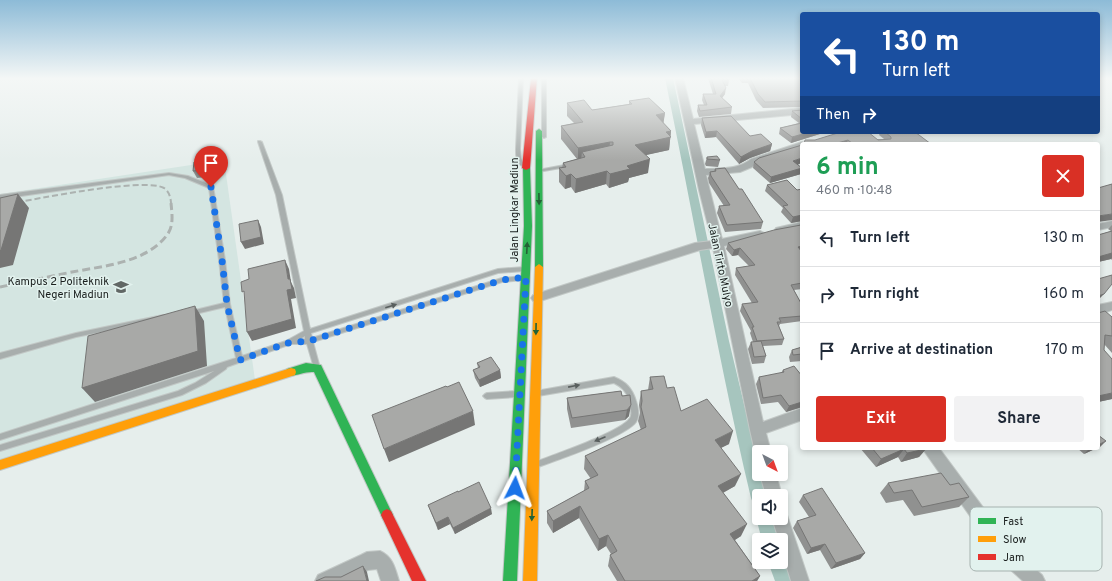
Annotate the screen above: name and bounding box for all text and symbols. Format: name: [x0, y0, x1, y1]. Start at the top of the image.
text: 130 m: [882, 25, 960, 61]
icon: left: [816, 28, 868, 80]
text: Turn left: [882, 60, 950, 83]
icon: right: [858, 104, 880, 126]
text: Then: [816, 106, 850, 125]
pin: [194, 146, 228, 187]
icon: arrive: [200, 152, 222, 174]
text: 6 min: [816, 153, 879, 183]
button: close: [1042, 155, 1084, 197]
street label: Jalan Lingkar Madiun: [508, 157, 522, 263]
text: 460 m · 10:48: [816, 183, 893, 199]
one-way arrow: [536, 193, 542, 206]
street label: Jalan Tirto Mulyo: [704, 222, 736, 308]
icon: left: [816, 228, 838, 250]
text: Turn left: [850, 229, 910, 248]
text: 130 m: [1044, 229, 1084, 248]
one-way arrow: [524, 241, 530, 254]
place label: Kampus 2 Politeknik Negeri Madiun: [8, 275, 109, 302]
school or university icon: Kampus 2 Politeknik Negeri Madiun: [112, 278, 130, 296]
icon: right: [816, 284, 838, 306]
text: Turn right: [850, 285, 919, 304]
text: 160 m: [1044, 285, 1084, 304]
one-way arrow: [385, 303, 397, 309]
one-way arrow: [533, 323, 539, 336]
icon: arrive: [816, 340, 838, 362]
text: Arrive at destination: [850, 341, 993, 360]
text: 170 m: [1045, 341, 1084, 360]
one-way arrow: [568, 383, 580, 389]
button: Exit: [816, 396, 946, 442]
button: Share: [954, 396, 1084, 442]
one-way arrow: [593, 437, 605, 443]
north arrow: [752, 445, 788, 481]
map controls: [752, 445, 788, 569]
position arrow: [494, 467, 536, 509]
button: sound: [752, 489, 788, 525]
legend: [970, 507, 1102, 571]
one-way arrow: [528, 509, 535, 521]
text: Fast: [1003, 515, 1023, 529]
button: layers: [752, 533, 788, 569]
text: Slow: [1003, 533, 1026, 547]
text: Jam: [1003, 551, 1024, 565]

